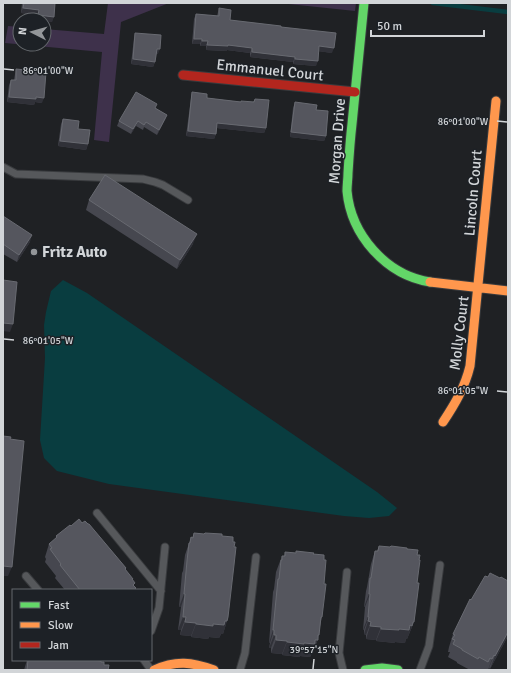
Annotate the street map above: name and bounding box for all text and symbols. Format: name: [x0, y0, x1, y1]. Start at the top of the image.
north arrow: [12, 12, 52, 52]
scale bar: [371, 12, 484, 38]
text: 50 m: [377, 19, 402, 34]
text: N: [16, 27, 29, 35]
street label: Emmanuel Court: [216, 55, 324, 85]
text: 86°01'00"W: [23, 65, 74, 77]
street label: Morgan Drive: [325, 98, 349, 184]
text: 86°01'00"W: [438, 116, 489, 128]
street label: Lincoln Court: [460, 149, 486, 237]
place label: Fritz Auto: [42, 243, 107, 261]
marker: Fritz Auto: [29, 247, 39, 257]
street label: Molly Court: [446, 295, 472, 371]
text: 86°01'05"W: [23, 335, 74, 347]
text: 86°01'05"W: [438, 385, 489, 397]
legend: [12, 589, 152, 661]
text: Fast: [48, 598, 69, 613]
text: Slow: [48, 618, 73, 633]
text: Jam: [48, 638, 69, 653]
text: 39°57'15"N: [290, 644, 338, 656]

